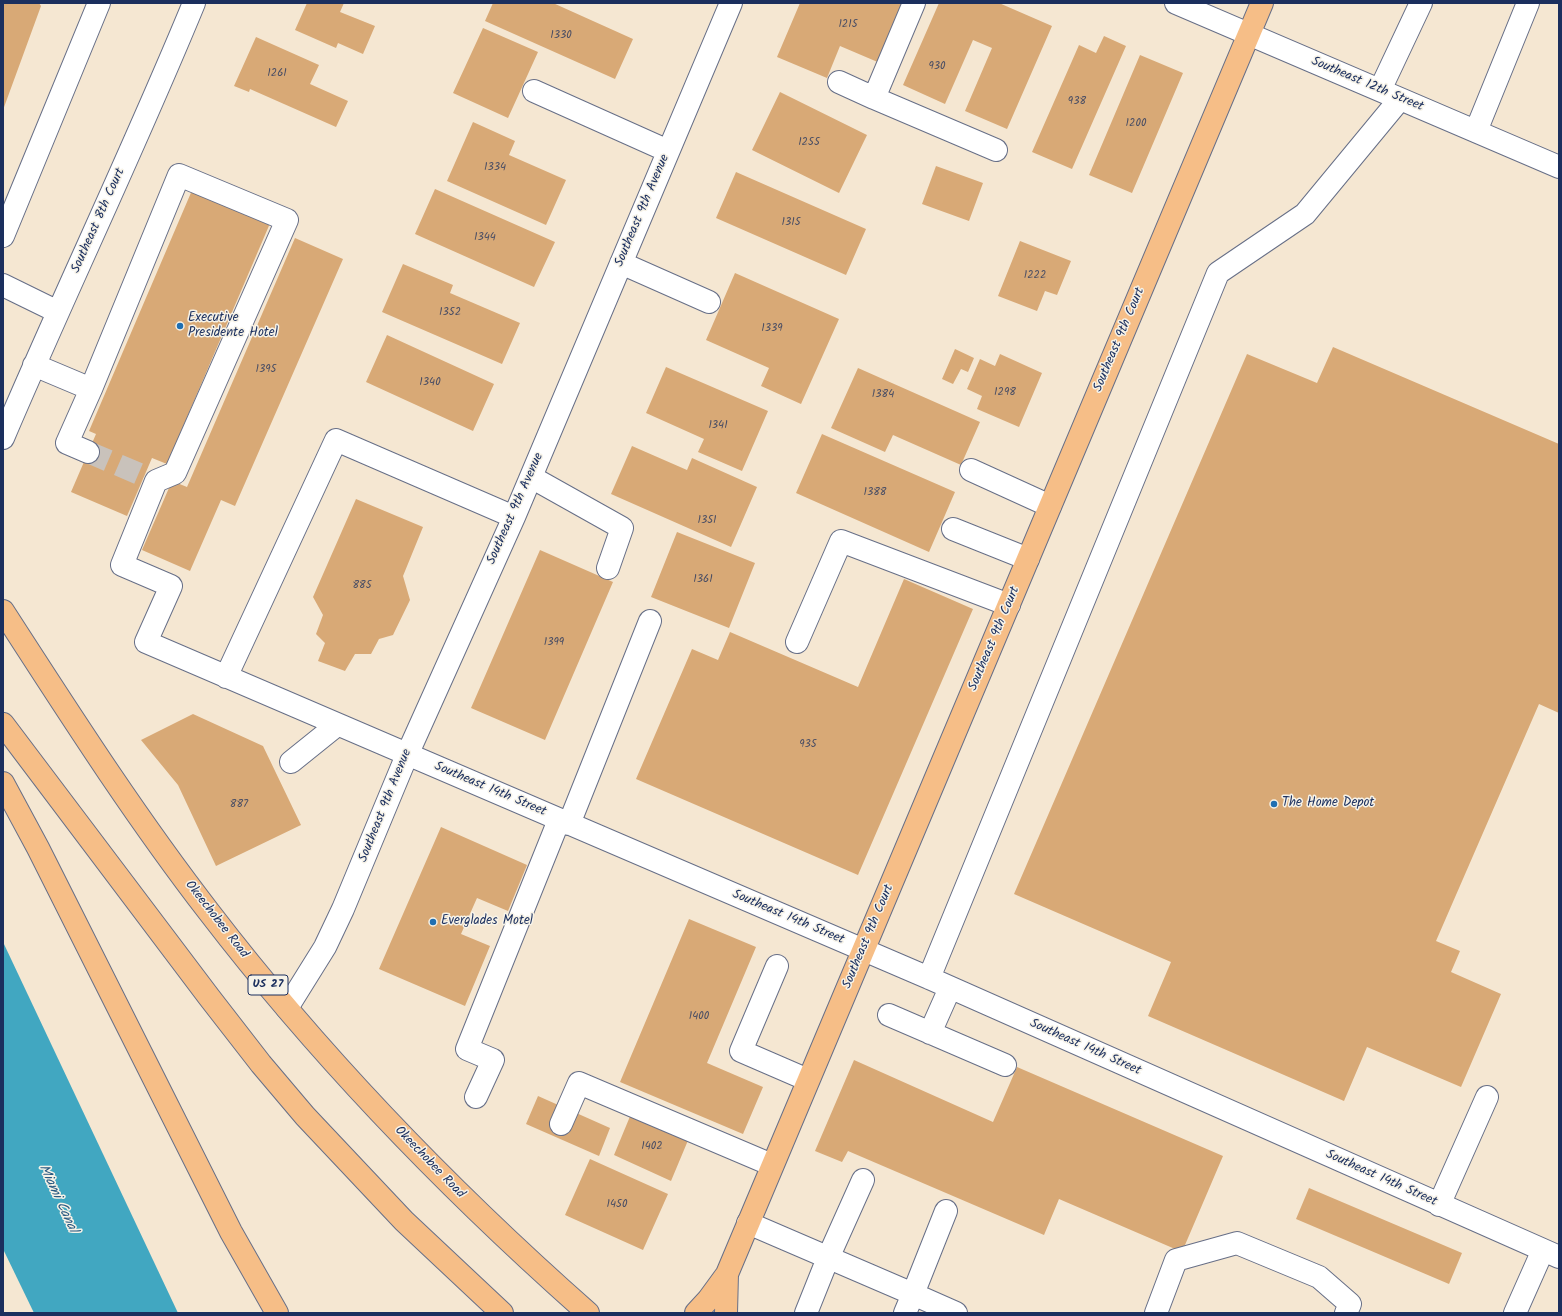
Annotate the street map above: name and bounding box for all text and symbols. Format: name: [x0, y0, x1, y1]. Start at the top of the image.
house number: 1215: [838, 18, 858, 32]
house number: 1330: [550, 29, 572, 43]
street label: Southeast 12th Street: [1308, 54, 1426, 116]
house number: 930: [928, 60, 946, 74]
house number: 1261: [267, 67, 287, 81]
house number: 938: [1068, 95, 1086, 109]
house number: 1200: [1126, 117, 1146, 131]
house number: 1255: [798, 136, 820, 150]
street label: Southeast 9th Avenue: [612, 152, 674, 270]
house number: 1334: [484, 161, 506, 175]
street label: Southeast 8th Court: [69, 166, 129, 276]
house number: 1315: [781, 216, 801, 230]
house number: 1344: [474, 231, 496, 245]
house number: 1222: [1024, 269, 1046, 283]
street label: Southeast 9th Court: [1091, 286, 1149, 394]
house number: 1352: [439, 306, 461, 320]
place label: Executive Presidente Hotel: [188, 311, 278, 342]
marker: Executive Presidente Hotel: [175, 321, 185, 331]
house number: 1339: [761, 322, 783, 336]
house number: 1395: [255, 363, 277, 377]
house number: 1340: [419, 376, 441, 390]
house number: 1298: [994, 386, 1016, 400]
house number: 1384: [872, 388, 894, 402]
house number: 1341: [708, 419, 728, 433]
street label: Southeast 9th Avenue: [484, 451, 548, 567]
house number: 1388: [864, 486, 886, 500]
house number: 1351: [697, 514, 717, 528]
house number: 1361: [693, 573, 713, 587]
house number: 885: [352, 579, 372, 593]
street label: Southeast 9th Court: [966, 585, 1024, 693]
house number: 1399: [544, 636, 564, 650]
house number: 935: [799, 738, 817, 752]
street label: Southeast 9th Avenue: [356, 747, 416, 865]
street label: Southeast 14th Street: [432, 759, 548, 821]
place label: The Home Depot: [1282, 796, 1374, 812]
house number: 887: [230, 798, 248, 812]
marker: The Home Depot: [1269, 799, 1279, 809]
street label: Okeechobee Road: [181, 878, 251, 962]
street label: Southeast 9th Court: [840, 883, 898, 991]
street label: Southeast 14th Street: [730, 887, 846, 949]
place label: Everglades Motel: [441, 914, 533, 930]
marker: Everglades Motel: [428, 917, 438, 927]
road number: US 27: [248, 975, 288, 995]
house number: 1400: [689, 1010, 709, 1024]
street label: Southeast 14th Street: [1027, 1016, 1143, 1080]
street label: Okeechobee Road: [391, 1124, 467, 1202]
house number: 1402: [641, 1140, 663, 1154]
street label: Southeast 14th Street: [1323, 1147, 1439, 1211]
water label: Miami Canal: [34, 1162, 80, 1236]
house number: 1450: [607, 1198, 627, 1212]

